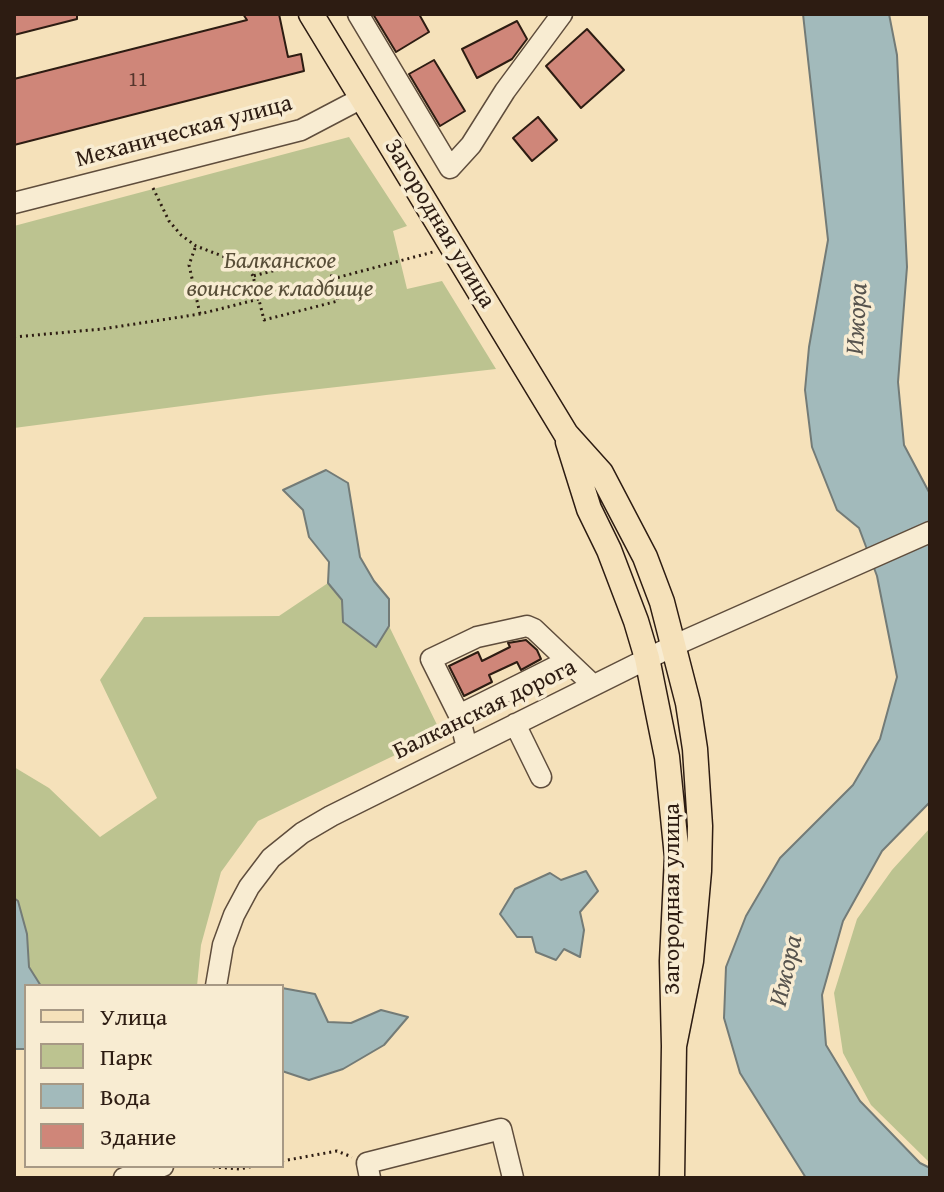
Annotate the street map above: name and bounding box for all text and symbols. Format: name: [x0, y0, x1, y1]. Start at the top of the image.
house number: 11: [128, 69, 148, 93]
street label: Механическая улица: [73, 89, 295, 175]
street label: Загородная улица: [377, 134, 501, 314]
park label: Балканское воинское кладбище: [187, 248, 373, 304]
water label: Ижора: [841, 282, 875, 356]
street label: Балканская дорога: [389, 653, 581, 767]
street label: Загородная улица: [659, 803, 687, 995]
water label: Ижора: [764, 932, 810, 1010]
legend: [24, 984, 284, 1168]
text: Улица: [100, 999, 167, 1034]
text: Парк: [100, 1039, 152, 1074]
text: Вода: [100, 1079, 150, 1114]
text: Здание: [100, 1119, 176, 1154]

